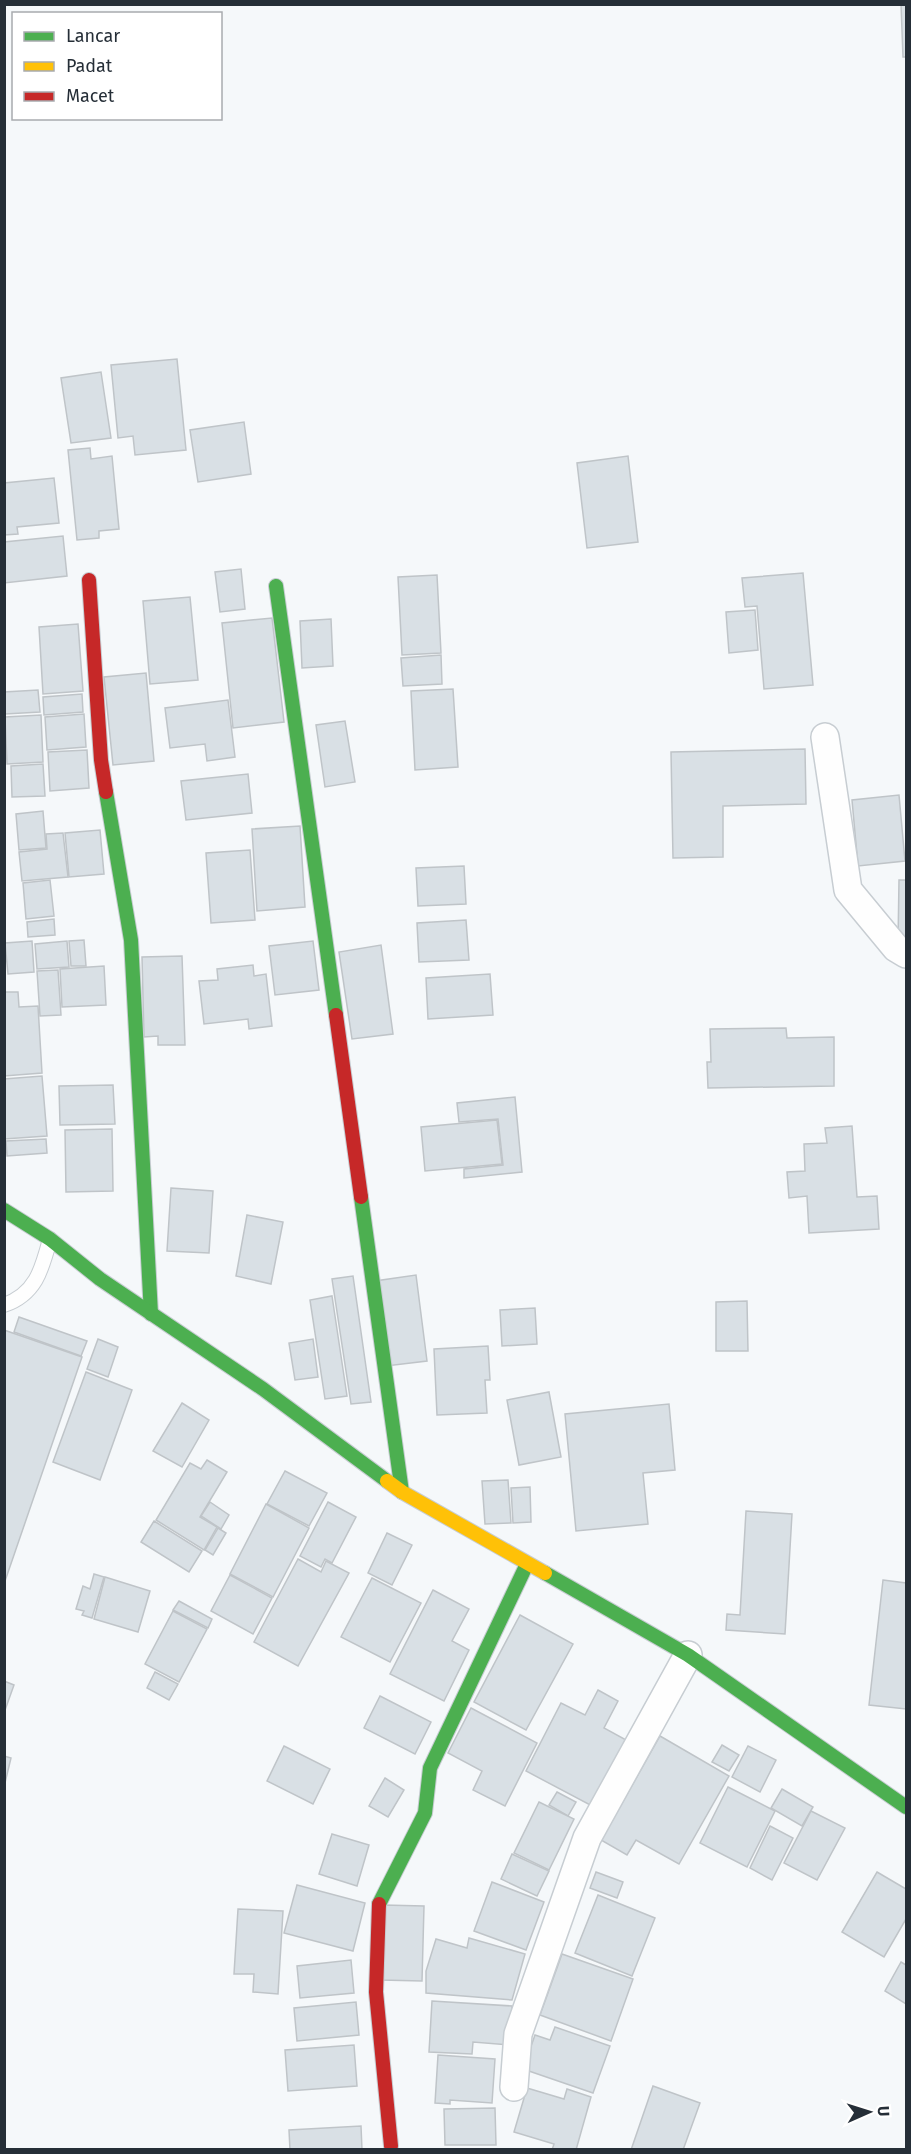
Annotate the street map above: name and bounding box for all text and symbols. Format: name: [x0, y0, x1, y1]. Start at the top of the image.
legend: [12, 12, 222, 120]
text: Lancar: [66, 25, 120, 47]
text: Padat: [66, 55, 113, 77]
text: Macet: [66, 85, 115, 107]
north arrow: [839, 2082, 899, 2142]
text: U: [874, 2106, 893, 2117]

